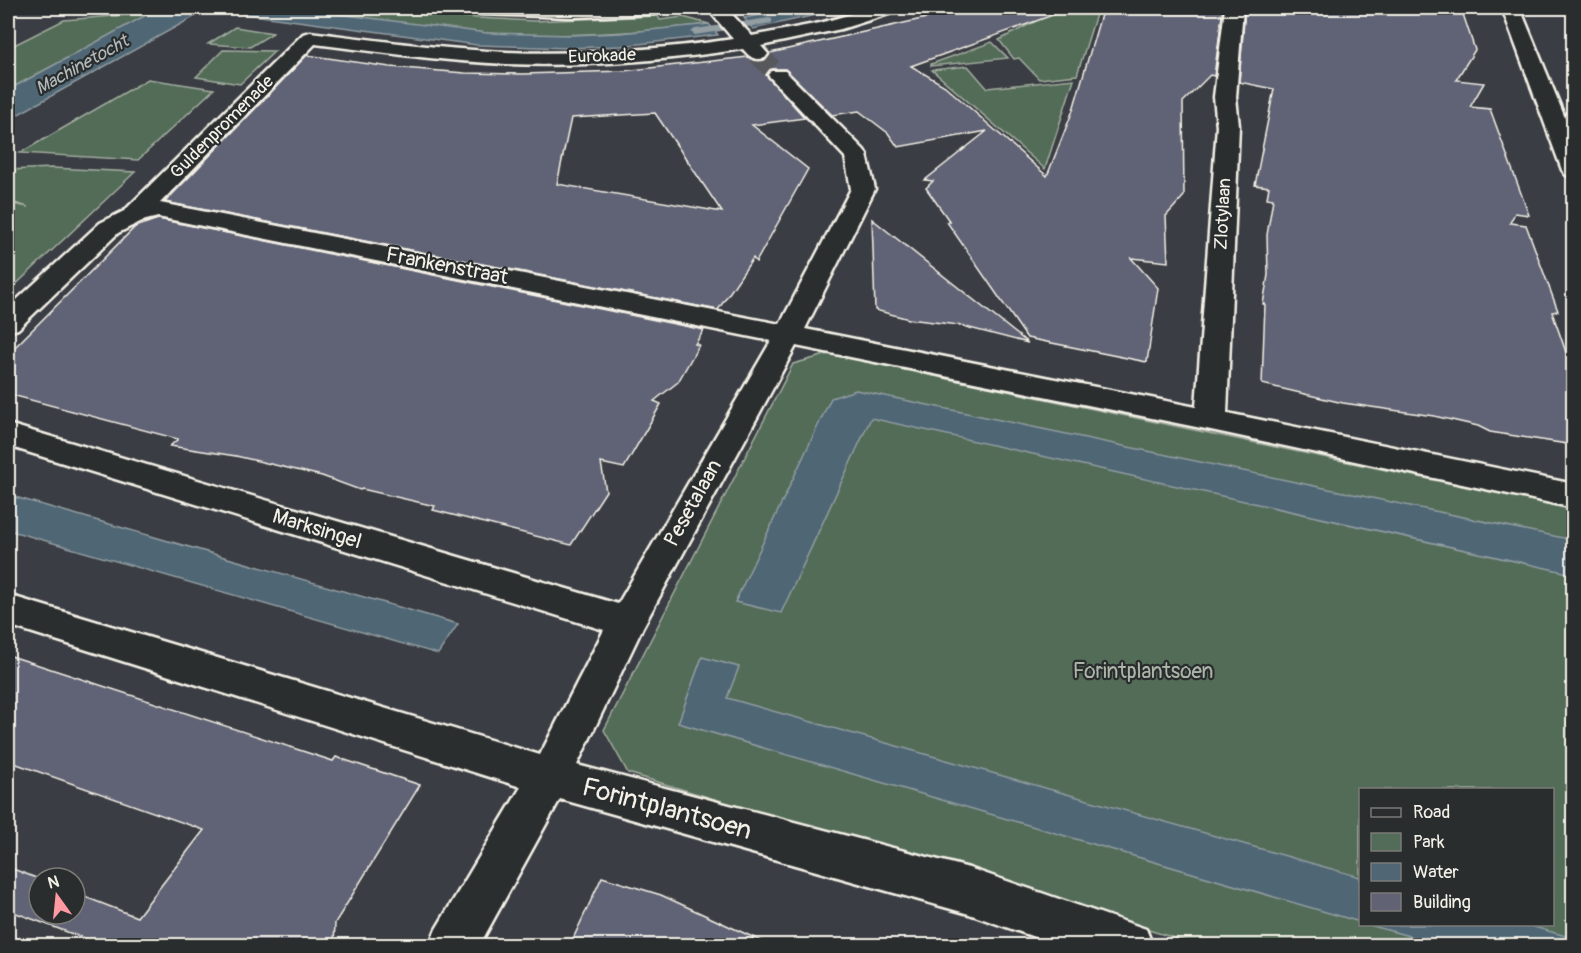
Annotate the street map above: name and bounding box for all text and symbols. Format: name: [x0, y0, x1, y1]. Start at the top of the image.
water label: Machinetocht: [31, 29, 134, 100]
street label: Eurokade: [568, 43, 636, 69]
street label: Guldenpromenade: [165, 70, 279, 184]
street label: Zlotylaan: [1210, 178, 1236, 250]
street label: Frankenstraat: [384, 241, 511, 291]
street label: Pesetalaan: [658, 455, 728, 551]
street label: Marksingel: [269, 503, 365, 555]
park label: Forintplantsoen: [1073, 658, 1213, 685]
street label: Forintplantsoen: [579, 771, 755, 847]
legend: [1359, 788, 1554, 926]
text: Road: [1413, 801, 1450, 824]
text: Park: [1413, 831, 1445, 854]
text: Water: [1413, 861, 1459, 884]
north arrow: [27, 866, 87, 926]
text: N: [46, 871, 61, 894]
text: Building: [1413, 891, 1471, 914]

